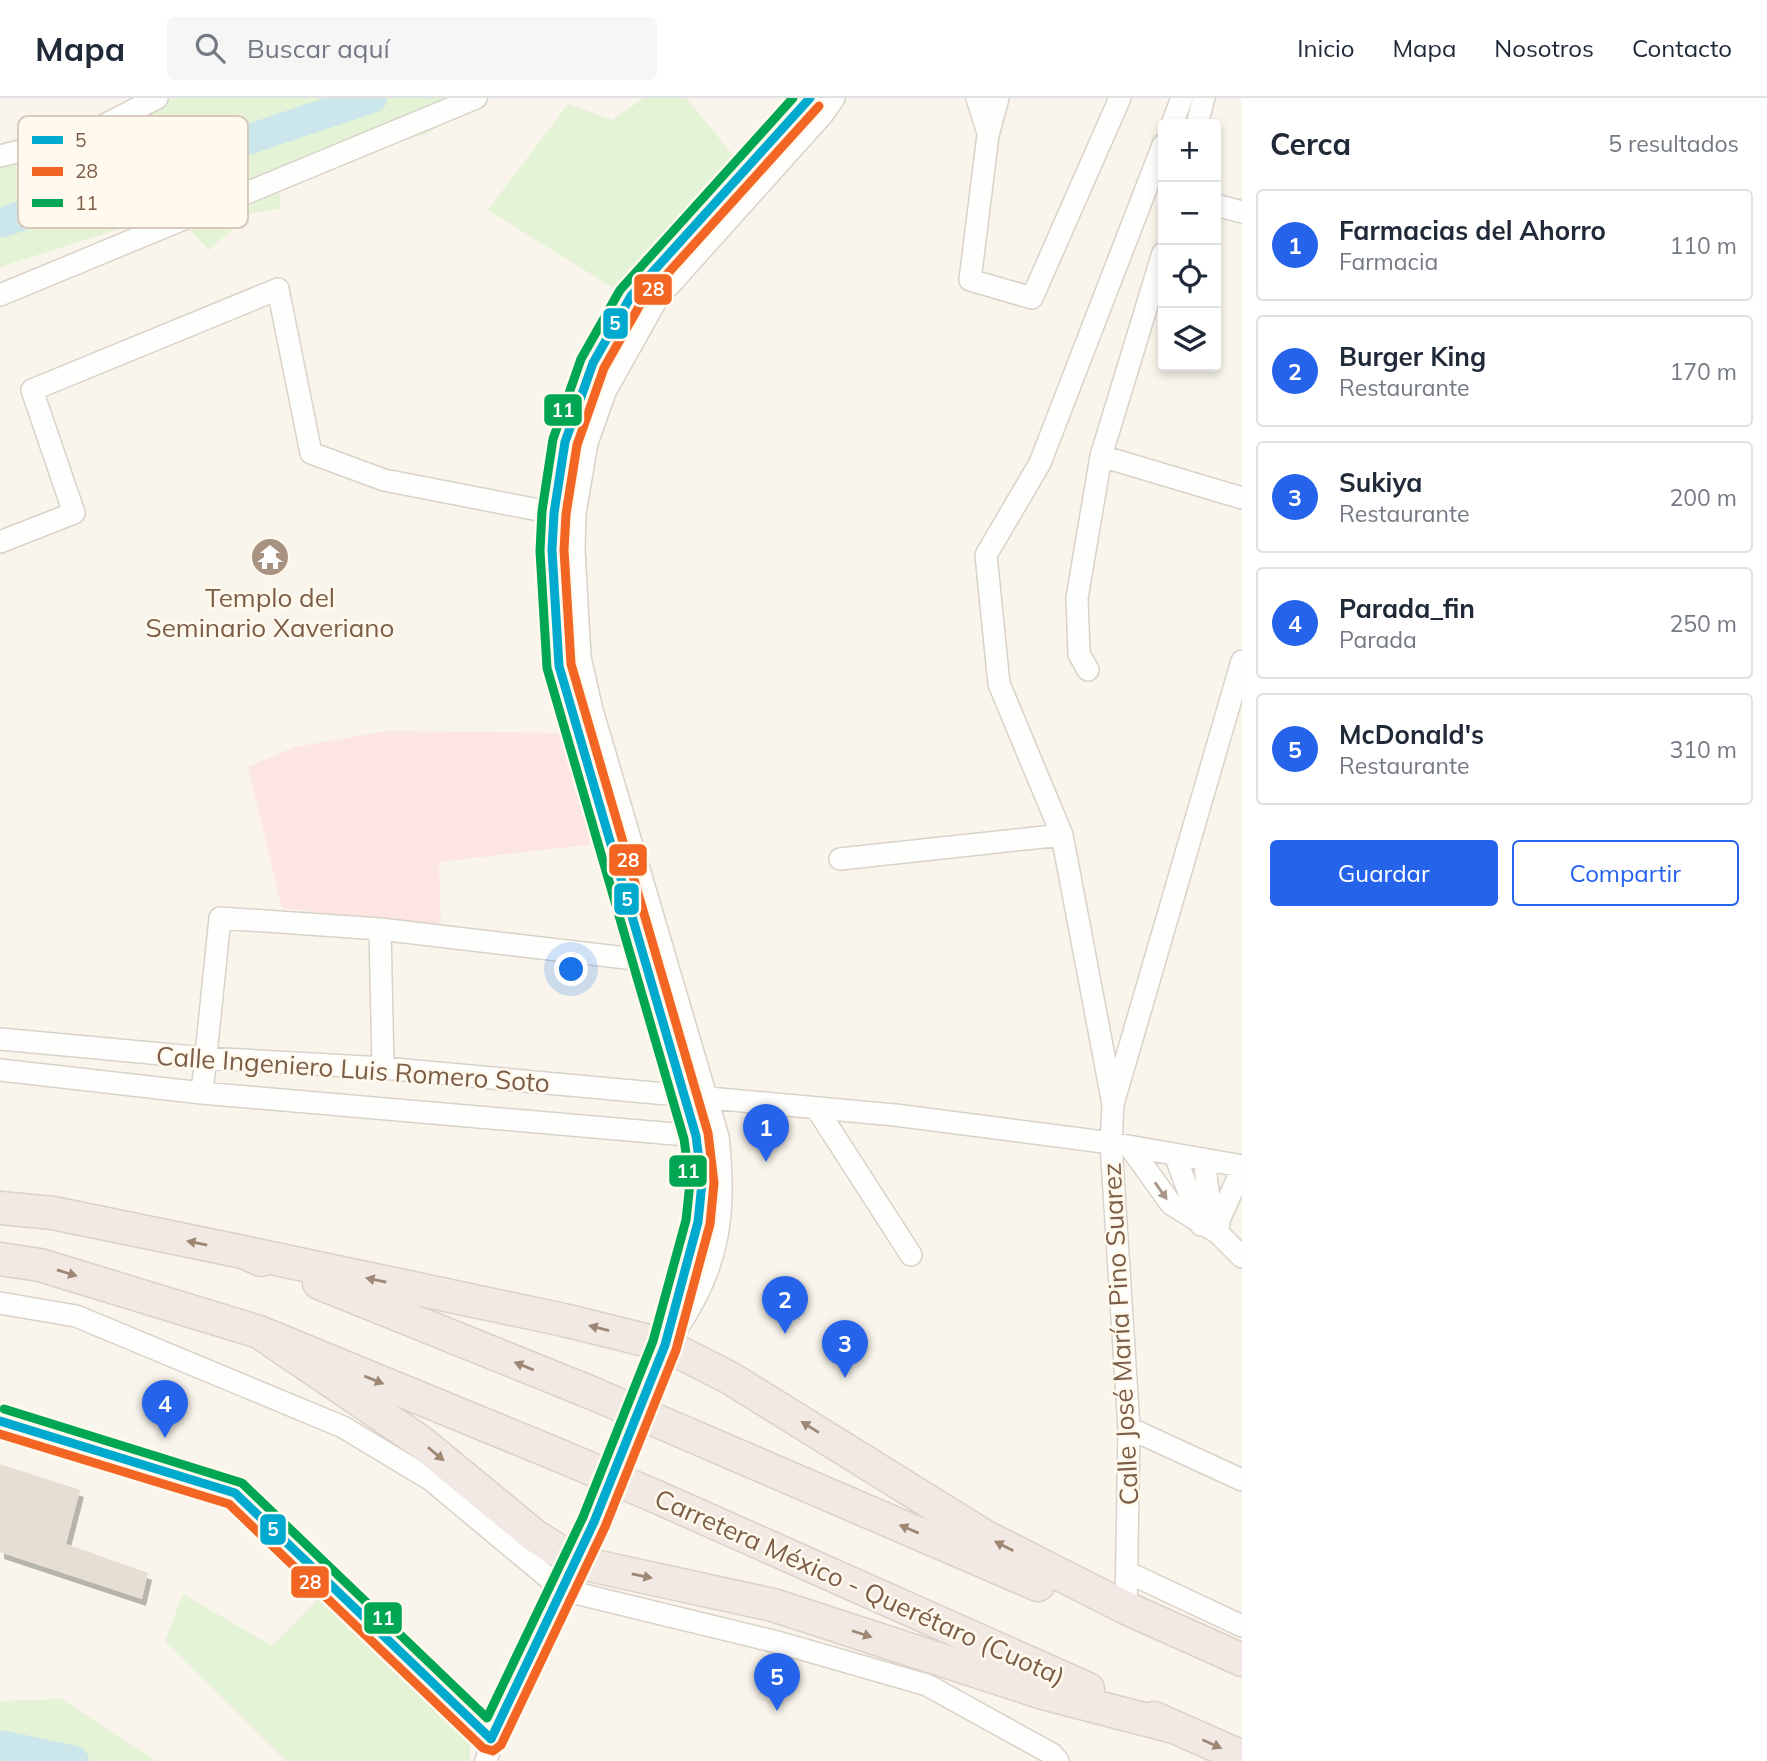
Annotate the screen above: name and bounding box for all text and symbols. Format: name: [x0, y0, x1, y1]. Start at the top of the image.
search box: [167, 17, 657, 80]
text: Mapa: [35, 28, 125, 69]
icon: search: [191, 29, 229, 67]
text: Buscar aquí: [247, 32, 390, 65]
text: Inicio: [1297, 33, 1354, 63]
text: Mapa: [1392, 33, 1456, 63]
text: Nosotros: [1494, 33, 1594, 63]
text: Contacto: [1632, 33, 1732, 63]
legend: [18, 116, 248, 228]
map controls: [1158, 119, 1221, 371]
button: +: [1158, 119, 1221, 182]
text: Cerca: [1270, 125, 1351, 163]
text: 5: [75, 128, 86, 152]
text: 5 resultados: [1608, 129, 1739, 158]
text: 28: [75, 159, 98, 183]
button: −: [1158, 182, 1221, 245]
text: 11: [75, 191, 98, 215]
text: Farmacias del Ahorro: [1339, 214, 1606, 247]
text: 1: [1288, 231, 1302, 260]
text: 110 m: [1669, 231, 1737, 260]
button: locate: [1158, 245, 1221, 308]
text: Farmacia: [1339, 247, 1438, 276]
line badge: 28: [633, 273, 673, 306]
text: 28: [642, 277, 664, 301]
line badge: 5: [602, 307, 629, 340]
button: layers: [1158, 308, 1221, 371]
text: 5: [609, 311, 621, 335]
text: Burger King: [1339, 340, 1486, 373]
text: 2: [1288, 357, 1302, 386]
text: 170 m: [1669, 357, 1737, 386]
text: Restaurante: [1339, 373, 1470, 402]
line badge: 11: [543, 393, 583, 427]
text: 11: [552, 398, 574, 422]
text: Sukiya: [1339, 466, 1422, 499]
text: 3: [1288, 483, 1302, 512]
text: 200 m: [1669, 483, 1737, 512]
text: Restaurante: [1339, 499, 1470, 528]
temple icon: Templo del Seminario Xaveriano: [249, 536, 291, 578]
place label: Templo del Seminario Xaveriano: [146, 581, 394, 644]
text: Parada_fin: [1339, 592, 1475, 625]
text: 4: [1288, 609, 1302, 638]
text: 250 m: [1669, 609, 1737, 638]
text: Parada: [1339, 625, 1417, 654]
text: McDonald's: [1339, 718, 1484, 751]
text: 5: [1288, 735, 1302, 764]
text: 310 m: [1669, 735, 1737, 764]
text: Restaurante: [1339, 751, 1470, 780]
button: Guardar: [1270, 840, 1498, 906]
button: Compartir: [1512, 840, 1739, 906]
line badge: 28: [608, 843, 648, 877]
text: 28: [617, 848, 639, 872]
line badge: 5: [613, 882, 640, 916]
text: 5: [621, 887, 633, 911]
your location: [554, 952, 588, 986]
street label: Calle Ingeniero Luis Romero Soto: [155, 1039, 551, 1099]
pin: 1: [743, 1104, 789, 1162]
line badge: 11: [668, 1154, 708, 1188]
text: 11: [677, 1159, 699, 1183]
street label: Calle José María Pino Suarez: [1095, 1162, 1145, 1506]
one-way arrow: [1154, 1182, 1168, 1200]
one-way arrow: [186, 1237, 208, 1248]
one-way arrow: [56, 1269, 77, 1279]
one-way arrow: [365, 1274, 387, 1285]
pin: 2: [762, 1276, 808, 1334]
pin: 3: [822, 1320, 868, 1378]
one-way arrow: [588, 1322, 610, 1333]
one-way arrow: [514, 1360, 535, 1371]
one-way arrow: [363, 1374, 384, 1385]
pin: 4: [142, 1380, 188, 1438]
one-way arrow: [800, 1421, 819, 1434]
one-way arrow: [427, 1446, 444, 1461]
street label: Carretera México - Querétaro (Cuota): [650, 1481, 1070, 1693]
line badge: 5: [259, 1513, 287, 1546]
text: 5: [267, 1517, 279, 1541]
one-way arrow: [899, 1523, 920, 1534]
one-way arrow: [994, 1540, 1014, 1551]
line badge: 28: [290, 1565, 330, 1599]
text: 28: [299, 1570, 321, 1594]
one-way arrow: [631, 1571, 653, 1582]
line badge: 11: [363, 1601, 403, 1635]
text: 11: [372, 1606, 394, 1630]
one-way arrow: [852, 1629, 873, 1640]
pin: 5: [754, 1653, 800, 1711]
one-way arrow: [1202, 1738, 1222, 1750]

